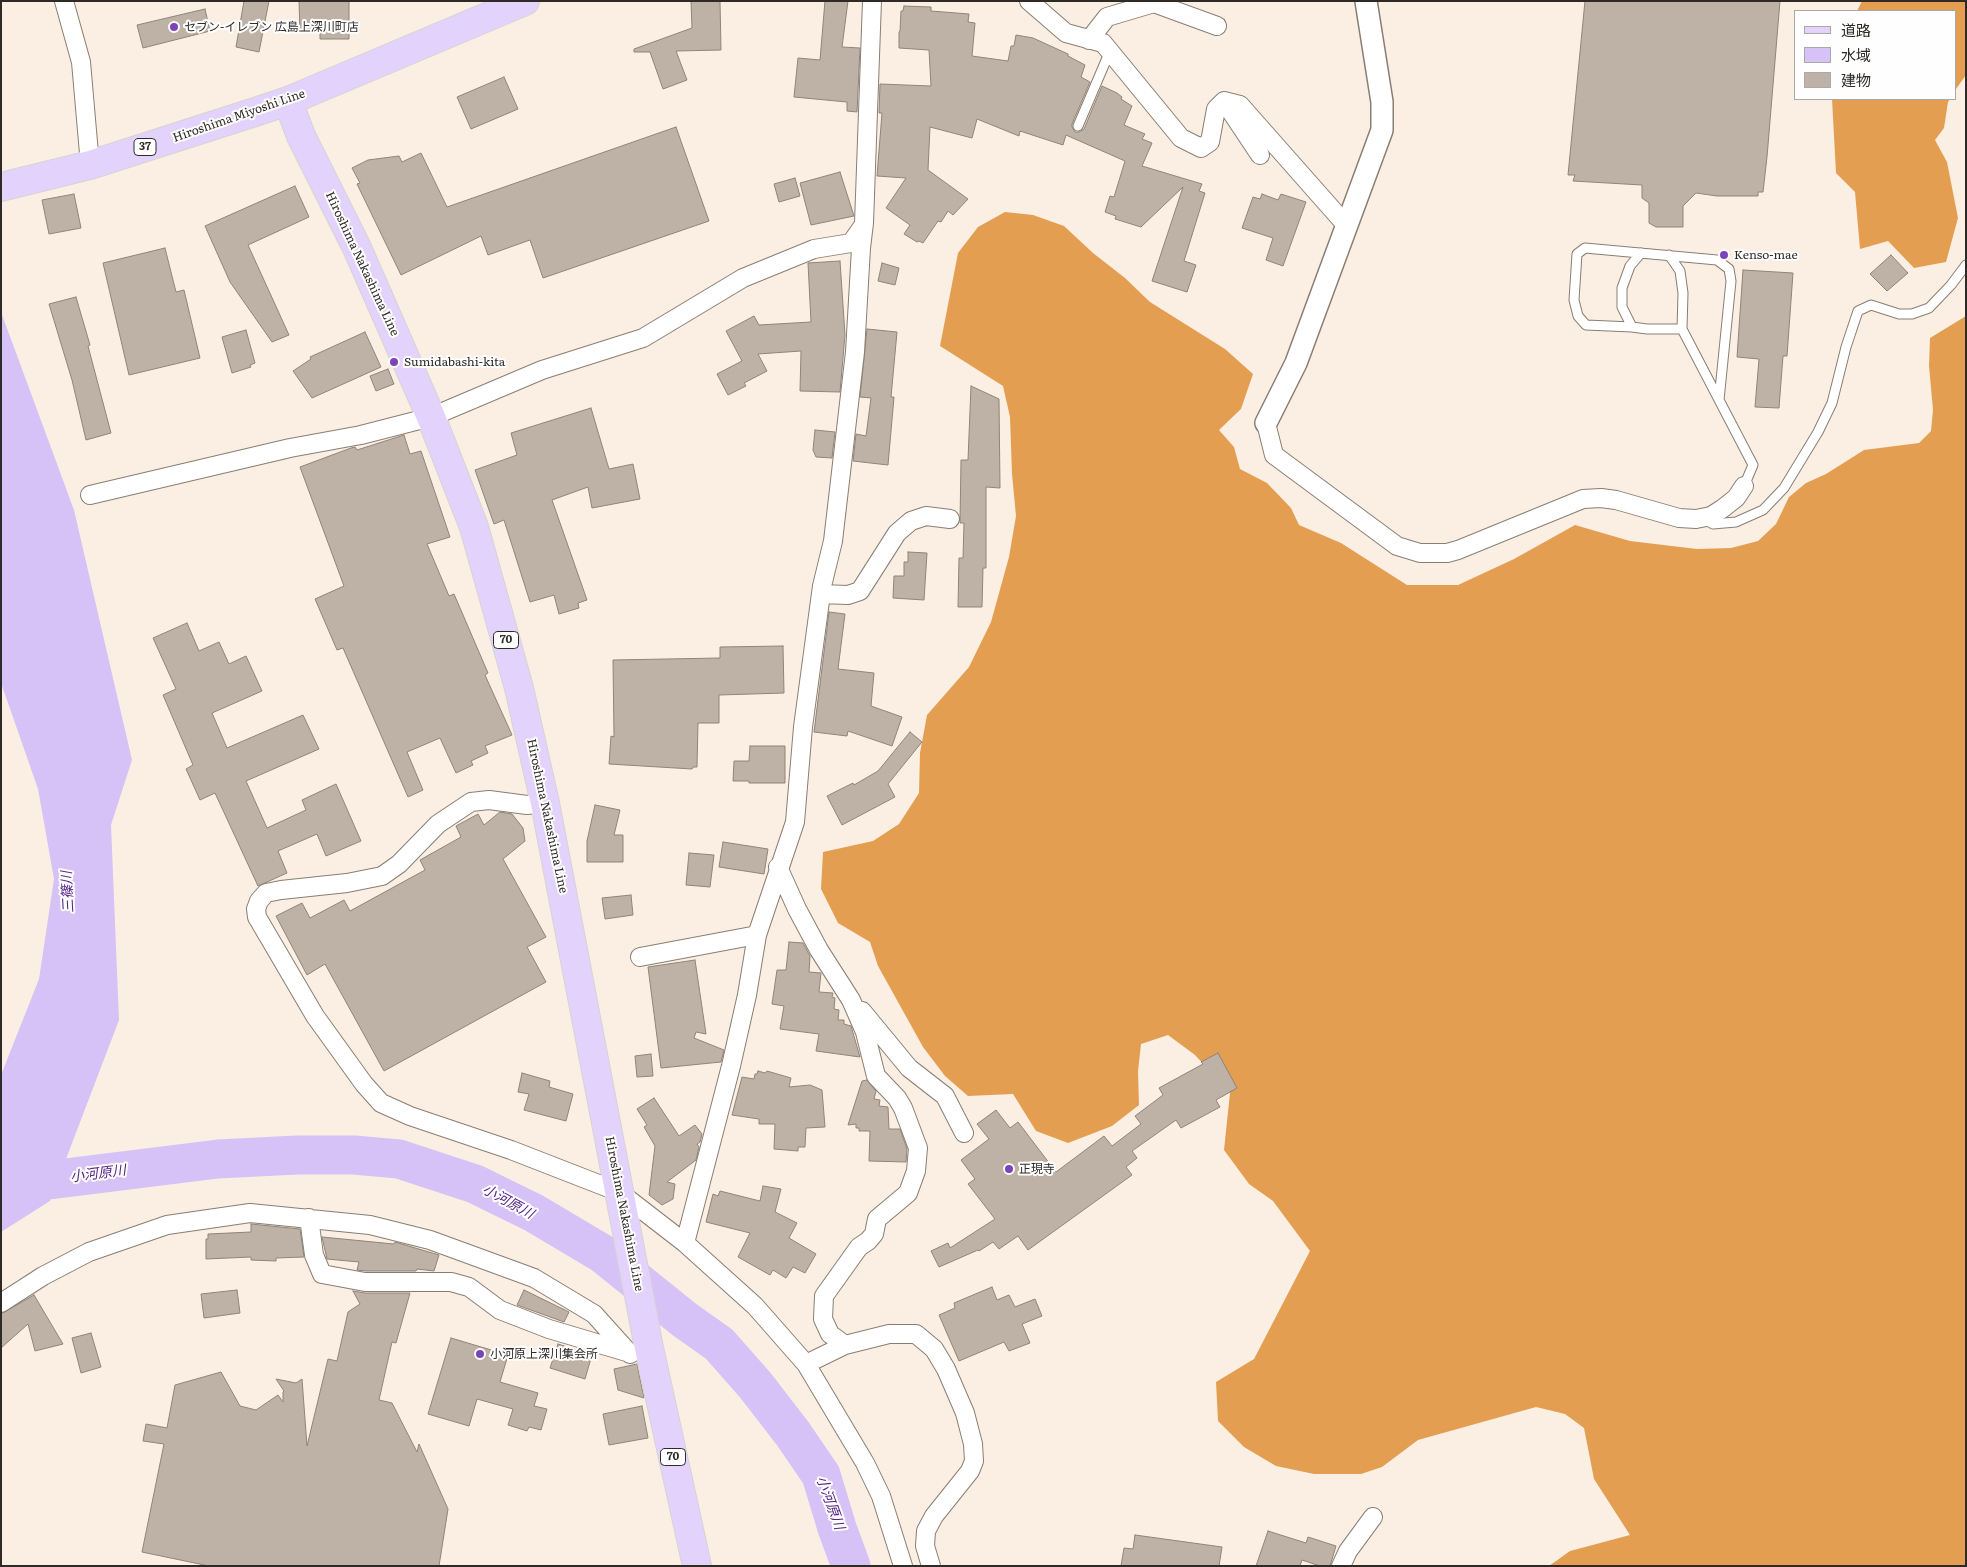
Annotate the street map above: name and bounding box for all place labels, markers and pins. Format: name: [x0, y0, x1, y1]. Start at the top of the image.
place label: セブン-イレブン 広島上深川町店: [184, 20, 359, 34]
marker: セブン-イレブン 広島上深川町店: [168, 21, 180, 33]
place label: Kenso-mae: [1734, 248, 1798, 262]
marker: Kenso-mae: [1718, 249, 1730, 261]
place label: Sumidabashi-kita: [404, 355, 505, 369]
marker: Sumidabashi-kita: [388, 356, 400, 368]
place label: 正現寺: [1019, 1162, 1055, 1176]
marker: 正現寺: [1003, 1163, 1015, 1175]
place label: 小河原上深川集会所: [490, 1347, 598, 1361]
marker: 小河原上深川集会所: [474, 1348, 486, 1360]

